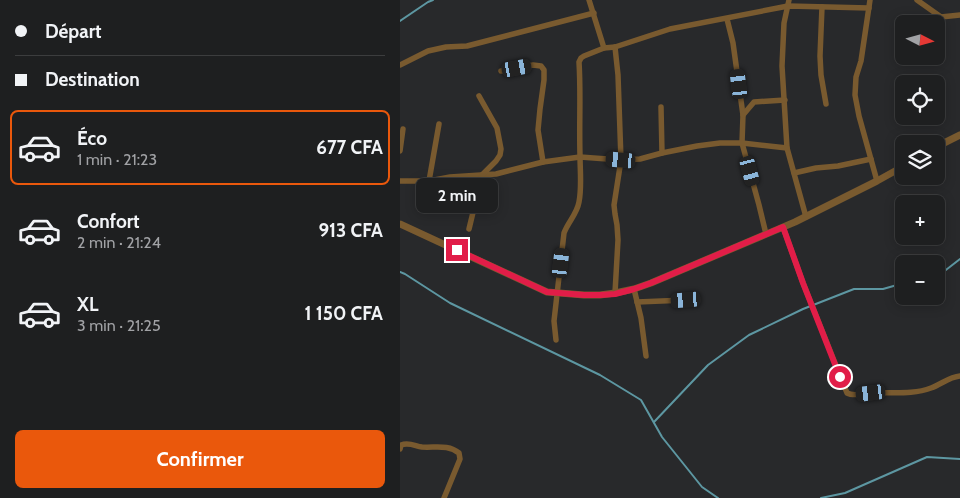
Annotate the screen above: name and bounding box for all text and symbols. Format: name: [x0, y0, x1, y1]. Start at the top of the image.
north arrow: [895, 15, 945, 65]
map controls: [895, 15, 945, 305]
text: Départ: [45, 20, 102, 43]
car: [500, 58, 533, 78]
text: Destination: [45, 68, 140, 91]
car: [729, 68, 748, 100]
button: locate: [895, 75, 945, 125]
icon: car: [17, 125, 62, 170]
text: Éco: [77, 127, 107, 150]
button: layers: [895, 135, 945, 185]
text: 677 CFA: [316, 136, 383, 159]
text: 1 min · 21:23: [77, 150, 157, 169]
car: [605, 151, 636, 169]
car: [738, 155, 761, 187]
callout: 2 min: [416, 178, 498, 212]
text: 2 min: [438, 186, 476, 205]
button: +: [895, 195, 945, 245]
icon: car: [17, 208, 62, 253]
text: Confort: [77, 210, 140, 233]
text: 913 CFA: [318, 219, 383, 242]
text: 2 min · 21:24: [77, 233, 161, 252]
route end: [446, 239, 468, 261]
car: [551, 247, 570, 279]
button: −: [895, 255, 945, 305]
icon: car: [17, 291, 62, 336]
car: [670, 291, 701, 309]
text: XL: [77, 293, 98, 316]
text: 1 150 CFA: [304, 302, 383, 325]
text: 3 min · 21:25: [77, 316, 161, 335]
route start: [829, 366, 851, 388]
car: [855, 384, 886, 402]
button: Confirmer: [15, 430, 385, 488]

